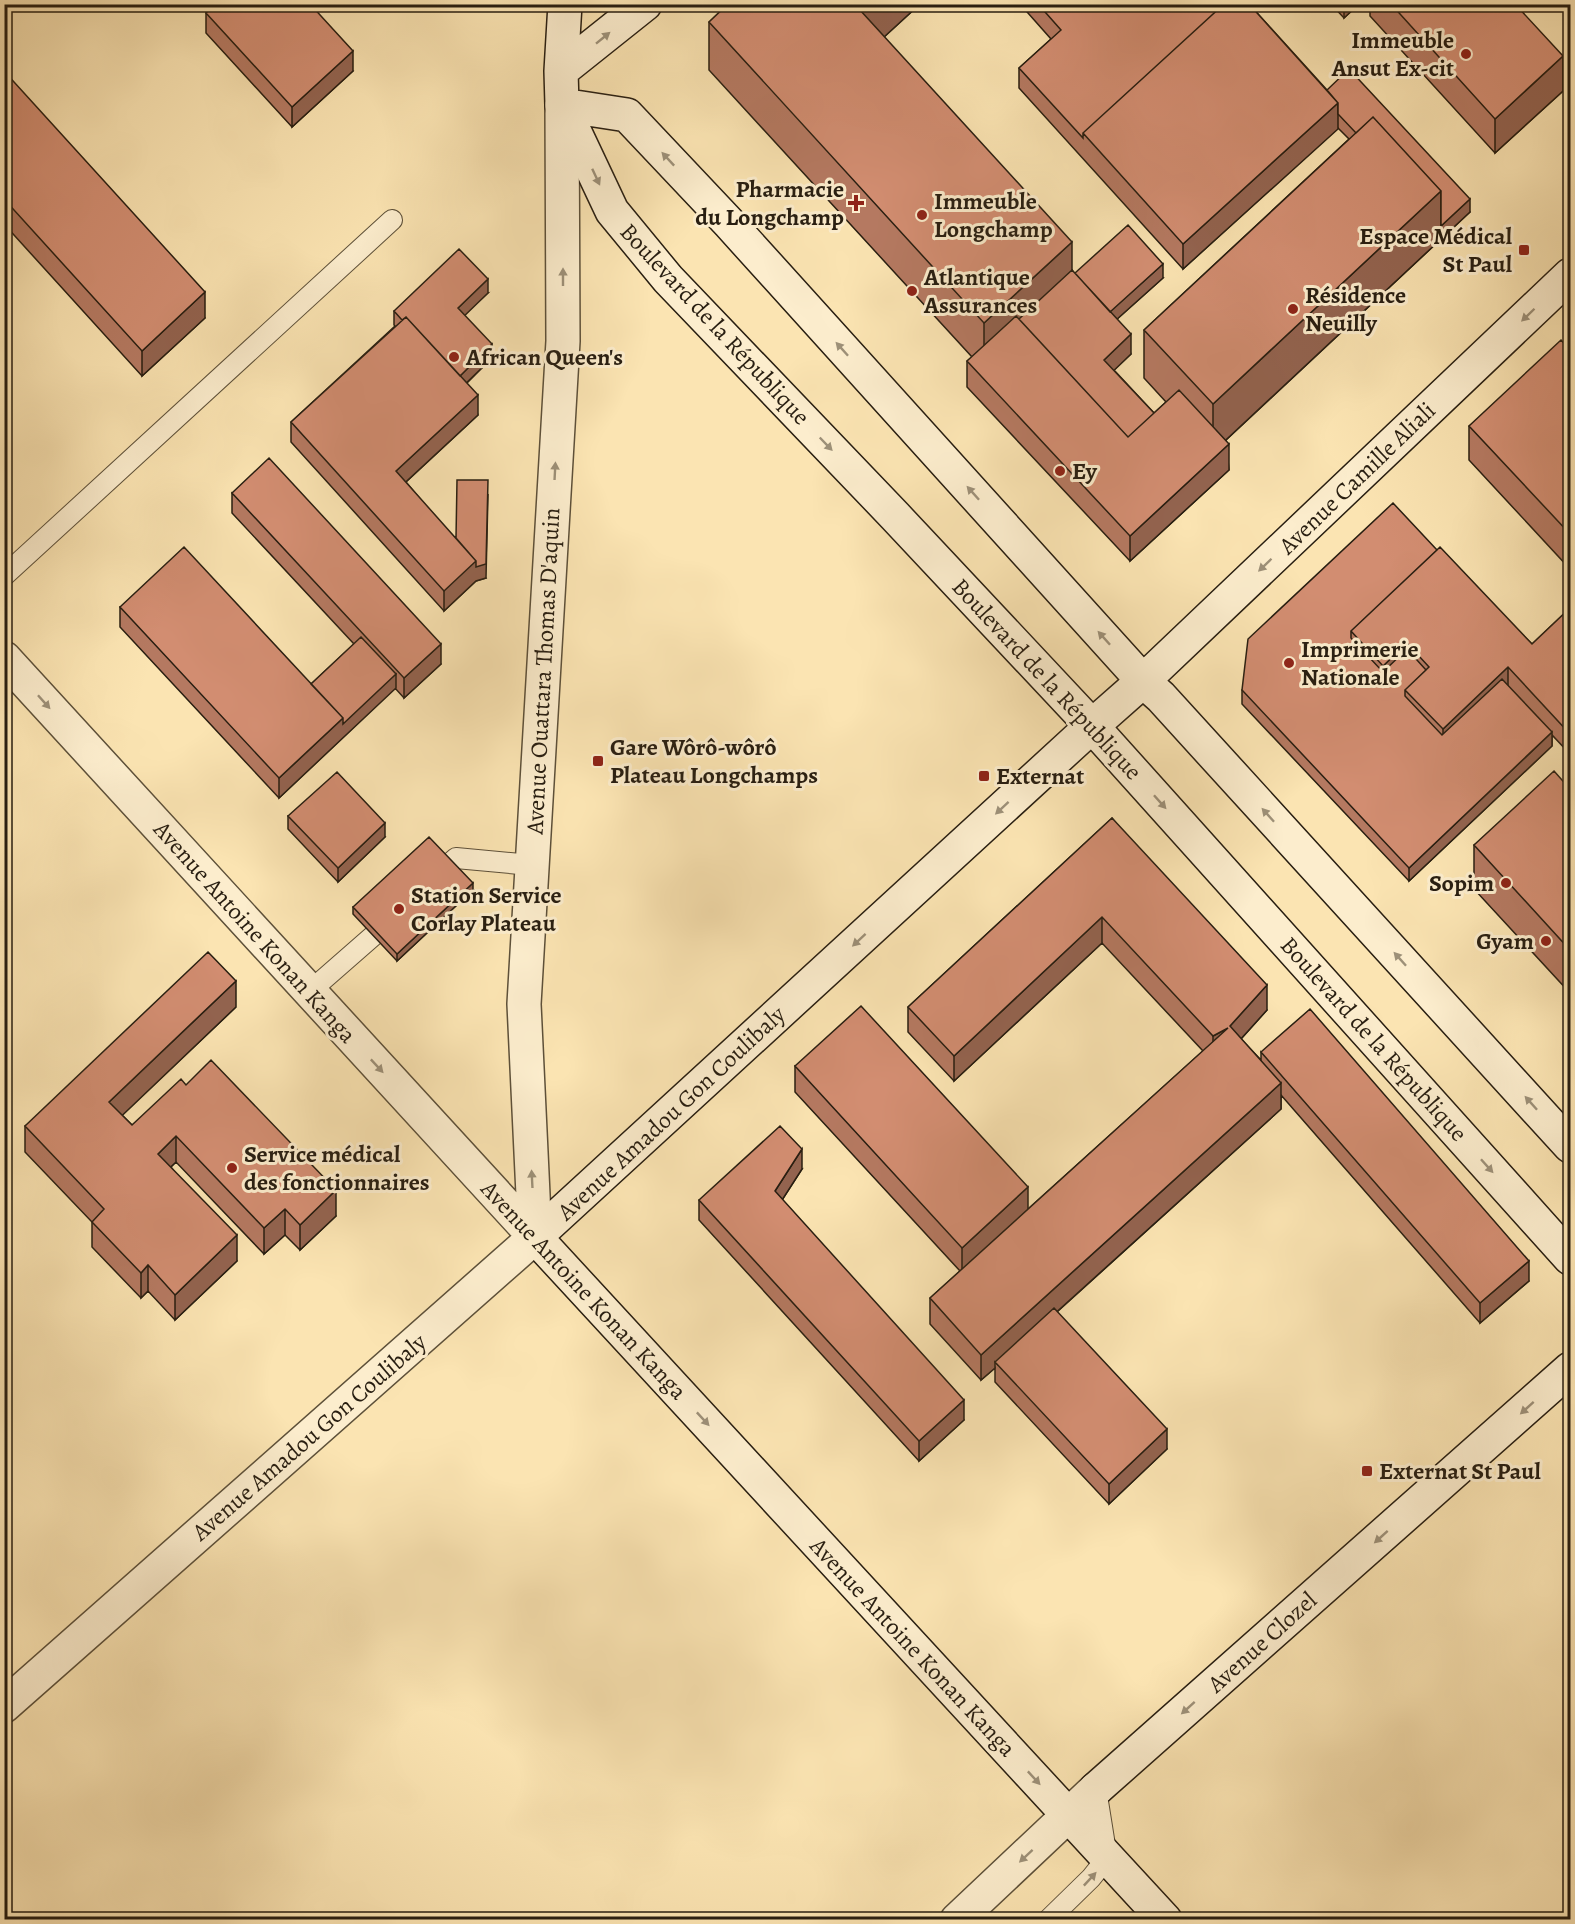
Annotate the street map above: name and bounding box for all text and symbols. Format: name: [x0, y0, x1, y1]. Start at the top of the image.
place label: Immeuble Ansut Ex-cit: [1331, 24, 1454, 84]
one-way arrow: [595, 31, 611, 44]
marker: Immeuble Ansut Ex-cit: [1459, 47, 1473, 61]
one-way arrow: [661, 151, 675, 166]
one-way arrow: [591, 168, 600, 185]
place label: Pharmacie du Longchamp: [695, 173, 844, 233]
place label: Immeuble Longchamp: [934, 185, 1053, 245]
marker: Pharmacie du Longchamp: [849, 196, 863, 210]
marker: Immeuble Longchamp: [915, 208, 929, 222]
street label: Boulevard de la République: [613, 216, 817, 432]
place label: Espace Médical St Paul: [1359, 220, 1513, 280]
marker: Espace Médical St Paul: [1517, 243, 1531, 257]
place label: Atlantique Assurances: [923, 261, 1037, 321]
one-way arrow: [558, 267, 568, 286]
place label: Résidence Neuilly: [1305, 279, 1406, 339]
marker: Atlantique Assurances: [905, 284, 919, 298]
marker: Résidence Neuilly: [1286, 302, 1300, 316]
one-way arrow: [1521, 308, 1536, 322]
place label: African Queen's: [465, 341, 623, 373]
one-way arrow: [835, 341, 849, 356]
marker: African Queen's: [447, 350, 461, 364]
street label: Avenue Camille Aliali: [1271, 395, 1442, 562]
one-way arrow: [819, 437, 833, 451]
place label: Ey: [1072, 455, 1098, 487]
one-way arrow: [550, 462, 560, 481]
marker: Ey: [1053, 464, 1067, 478]
one-way arrow: [967, 486, 980, 501]
street label: Avenue Ouattara Thomas D'aquin: [518, 507, 568, 836]
one-way arrow: [1259, 558, 1273, 572]
street label: Boulevard de la République: [945, 571, 1149, 787]
one-way arrow: [1097, 630, 1111, 645]
place label: Imprimerie Nationale: [1301, 633, 1419, 693]
marker: Imprimerie Nationale: [1282, 656, 1296, 670]
one-way arrow: [37, 694, 51, 709]
place label: Gare Wôrô-wôrô Plateau Longchamps: [610, 731, 818, 791]
marker: Gare Wôrô-wôrô Plateau Longchamps: [591, 754, 605, 768]
place label: Externat: [996, 760, 1084, 792]
marker: Externat: [977, 769, 991, 783]
one-way arrow: [1153, 794, 1166, 809]
one-way arrow: [995, 801, 1010, 815]
one-way arrow: [1262, 808, 1276, 822]
street label: Avenue Antoine Konan Kanga: [146, 813, 364, 1051]
place label: Sopim: [1429, 867, 1494, 899]
marker: Sopim: [1499, 876, 1513, 890]
place label: Station Service Corlay Plateau: [411, 879, 562, 939]
marker: Station Service Corlay Plateau: [392, 902, 406, 916]
place label: Gyam: [1476, 925, 1534, 957]
street label: Boulevard de la République: [1273, 930, 1475, 1148]
one-way arrow: [852, 933, 867, 946]
marker: Gyam: [1539, 934, 1553, 948]
one-way arrow: [1394, 952, 1407, 967]
street label: Avenue Amadou Gon Coulibaly: [549, 998, 792, 1228]
one-way arrow: [370, 1059, 384, 1073]
one-way arrow: [1525, 1096, 1538, 1111]
place label: Service médical des fonctionnaires: [244, 1138, 430, 1198]
one-way arrow: [1480, 1158, 1494, 1173]
marker: Service médical des fonctionnaires: [225, 1161, 239, 1175]
one-way arrow: [528, 1169, 537, 1188]
street label: Avenue Antoine Konan Kanga: [473, 1173, 695, 1407]
street label: Avenue Amadou Gon Coulibaly: [184, 1326, 433, 1548]
one-way arrow: [1520, 1401, 1535, 1414]
one-way arrow: [696, 1411, 709, 1426]
place label: Externat St Paul: [1379, 1455, 1541, 1487]
marker: Externat St Paul: [1360, 1464, 1374, 1478]
street label: Avenue Antoine Konan Kanga: [802, 1530, 1024, 1764]
one-way arrow: [1374, 1530, 1389, 1543]
street label: Avenue Clozel: [1200, 1584, 1324, 1700]
one-way arrow: [1180, 1701, 1195, 1715]
one-way arrow: [1027, 1771, 1041, 1785]
one-way arrow: [1018, 1849, 1033, 1863]
one-way arrow: [1083, 1871, 1097, 1886]

